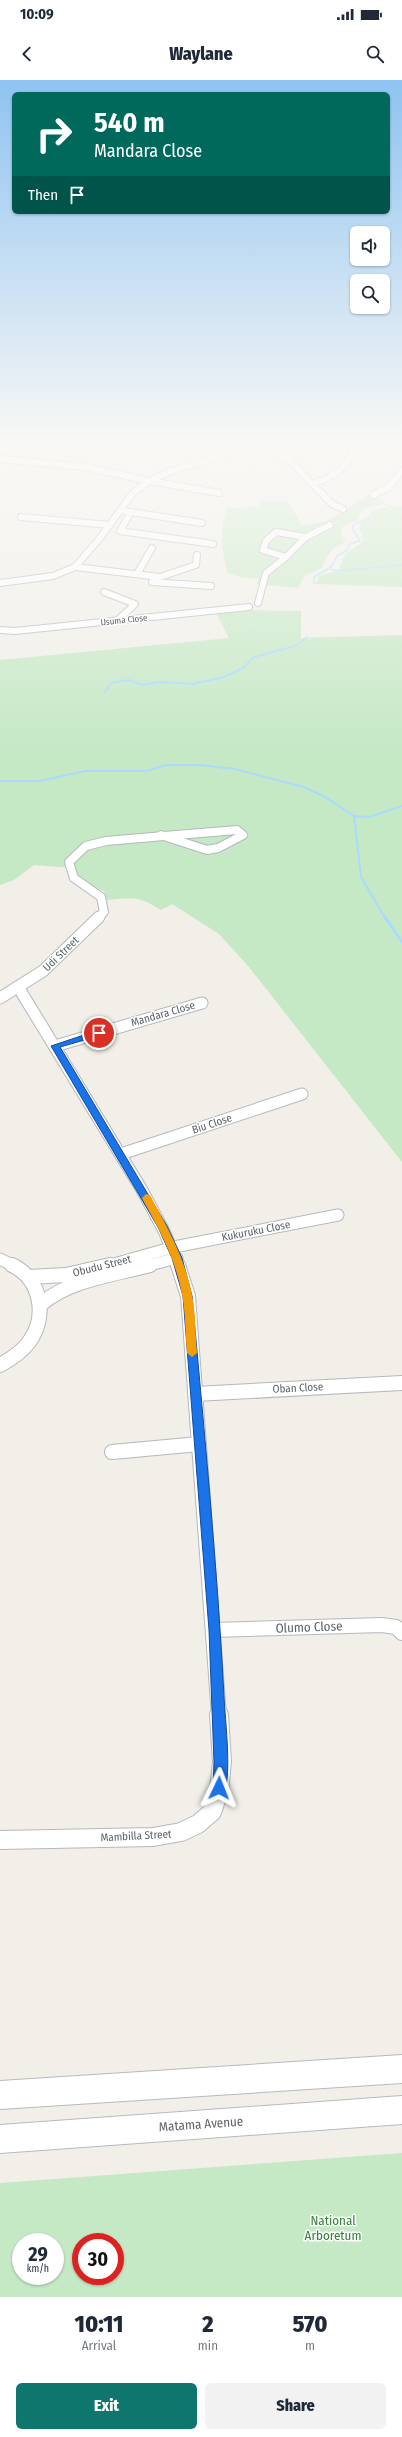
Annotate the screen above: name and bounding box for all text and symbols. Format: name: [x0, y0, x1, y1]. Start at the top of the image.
text: 10:09: [20, 5, 54, 23]
icon: back: [16, 43, 38, 65]
text: Waylane: [169, 43, 233, 65]
icon: search: [364, 43, 386, 65]
text: 540 m: [94, 106, 165, 139]
icon: right: [28, 108, 80, 160]
text: Mandara Close: [94, 140, 202, 162]
icon: arrive: [66, 184, 88, 206]
text: Then: [28, 186, 58, 204]
map controls: [350, 226, 390, 314]
button: sound: [350, 226, 390, 266]
button: search: [350, 274, 390, 314]
street label: Usuma Close: [100, 613, 148, 627]
street label: Udi Street: [40, 933, 82, 974]
street label: Mandara Close: [129, 999, 197, 1029]
pin: [82, 1016, 116, 1050]
icon: arrive: [88, 1022, 110, 1044]
street label: Biu Close: [190, 1111, 234, 1137]
street label: Kukuruku Close: [221, 1218, 291, 1244]
street label: Obudu Street: [71, 1252, 133, 1280]
street label: Oban Close: [272, 1380, 324, 1396]
street label: Olumo Close: [275, 1618, 343, 1636]
position arrow: [198, 1767, 240, 1809]
street label: Mambilla Street: [100, 1828, 172, 1844]
street label: Matama Avenue: [158, 2114, 244, 2134]
park label: National Arboretum: [305, 2213, 361, 2243]
speed limit sign: 30: [72, 2233, 124, 2285]
text: 29: [28, 2242, 48, 2266]
text: km/h: [27, 2263, 49, 2275]
text: 10:11: [75, 2310, 123, 2338]
text: 2: [202, 2310, 214, 2338]
text: 570: [293, 2310, 327, 2338]
text: Arrival: [82, 2338, 116, 2353]
text: min: [198, 2338, 218, 2353]
text: m: [305, 2338, 315, 2353]
button: Exit: [16, 2383, 197, 2429]
button: Share: [205, 2383, 386, 2429]

